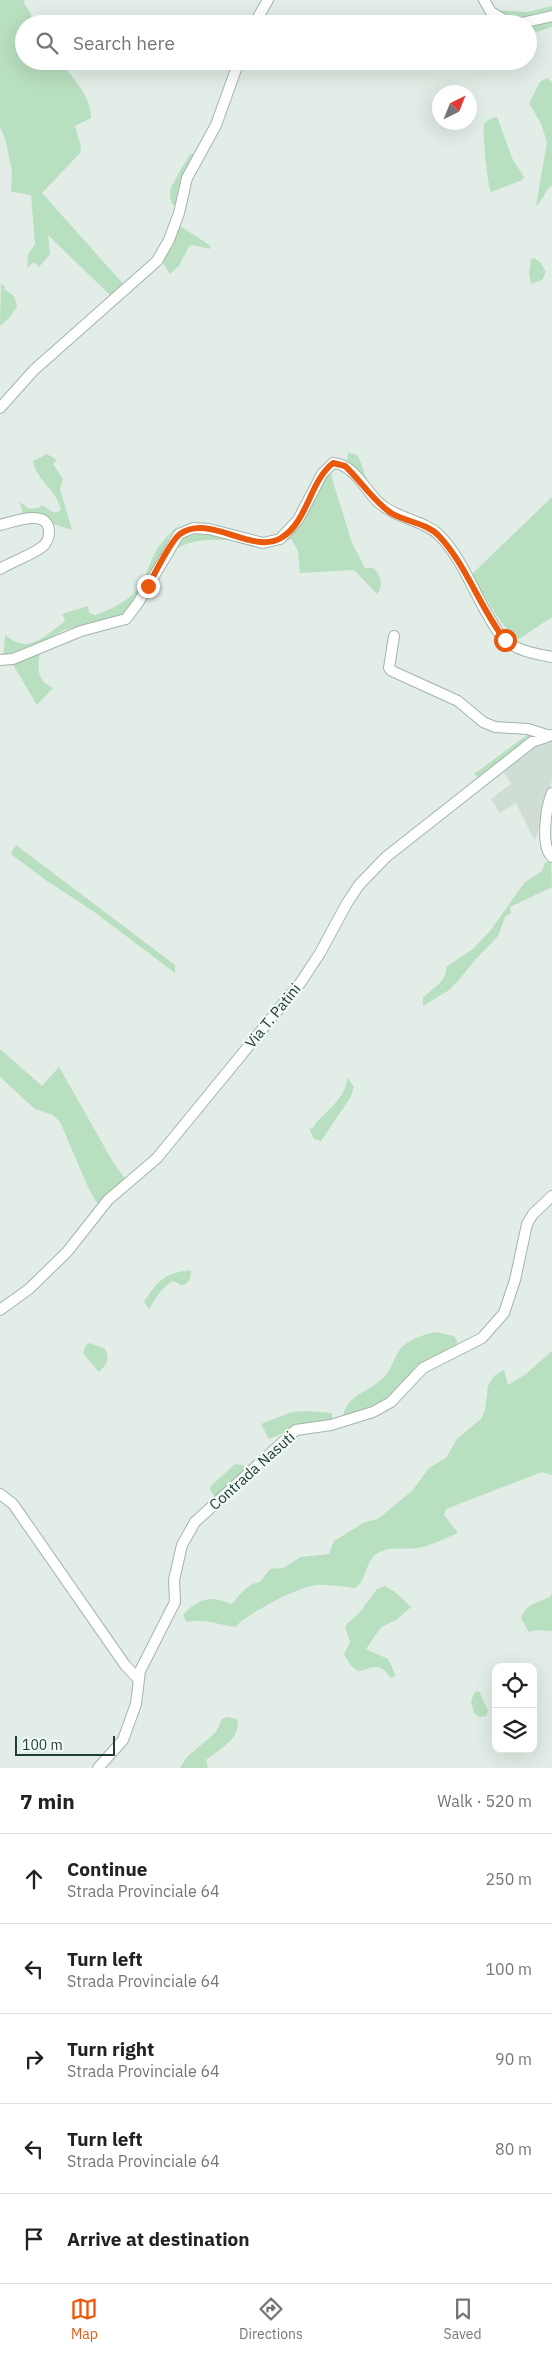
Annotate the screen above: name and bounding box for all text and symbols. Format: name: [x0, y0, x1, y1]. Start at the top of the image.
search box: [15, 15, 537, 70]
icon: search: [33, 29, 61, 57]
text: Search here: [73, 31, 175, 55]
north arrow: [432, 85, 477, 130]
route end: [137, 575, 160, 598]
route start: [494, 629, 517, 652]
street label: Via T. Patini: [241, 980, 304, 1052]
street label: Contrada Nasuti: [205, 1427, 298, 1514]
map controls: [492, 1663, 537, 1753]
button: locate: [492, 1663, 537, 1708]
button: layers: [492, 1708, 537, 1753]
scale bar: [15, 1733, 115, 1756]
text: 100 m: [22, 1736, 63, 1754]
text: 7 min: [20, 1787, 75, 1815]
text: Walk · 520 m: [437, 1791, 532, 1811]
text: Continue: [67, 1857, 147, 1881]
icon: ahead: [20, 1865, 48, 1893]
text: 250 m: [485, 1869, 532, 1889]
text: Strada Provinciale 64: [67, 1881, 220, 1901]
text: Turn left: [67, 1947, 143, 1971]
icon: left: [20, 1955, 48, 1983]
text: 100 m: [485, 1959, 532, 1979]
text: Strada Provinciale 64: [67, 1971, 220, 1991]
text: Turn right: [67, 2037, 154, 2061]
icon: right: [20, 2045, 48, 2073]
text: 90 m: [495, 2049, 532, 2069]
text: Strada Provinciale 64: [67, 2061, 220, 2081]
text: Turn left: [67, 2127, 143, 2151]
icon: left: [20, 2135, 48, 2163]
text: 80 m: [495, 2139, 532, 2159]
text: Strada Provinciale 64: [67, 2151, 220, 2171]
icon: arrive: [20, 2225, 48, 2253]
text: Arrive at destination: [67, 2227, 250, 2251]
tab: Map: [70, 2295, 98, 2343]
tab: Directions: [239, 2295, 303, 2343]
tab: Saved: [444, 2295, 482, 2343]

